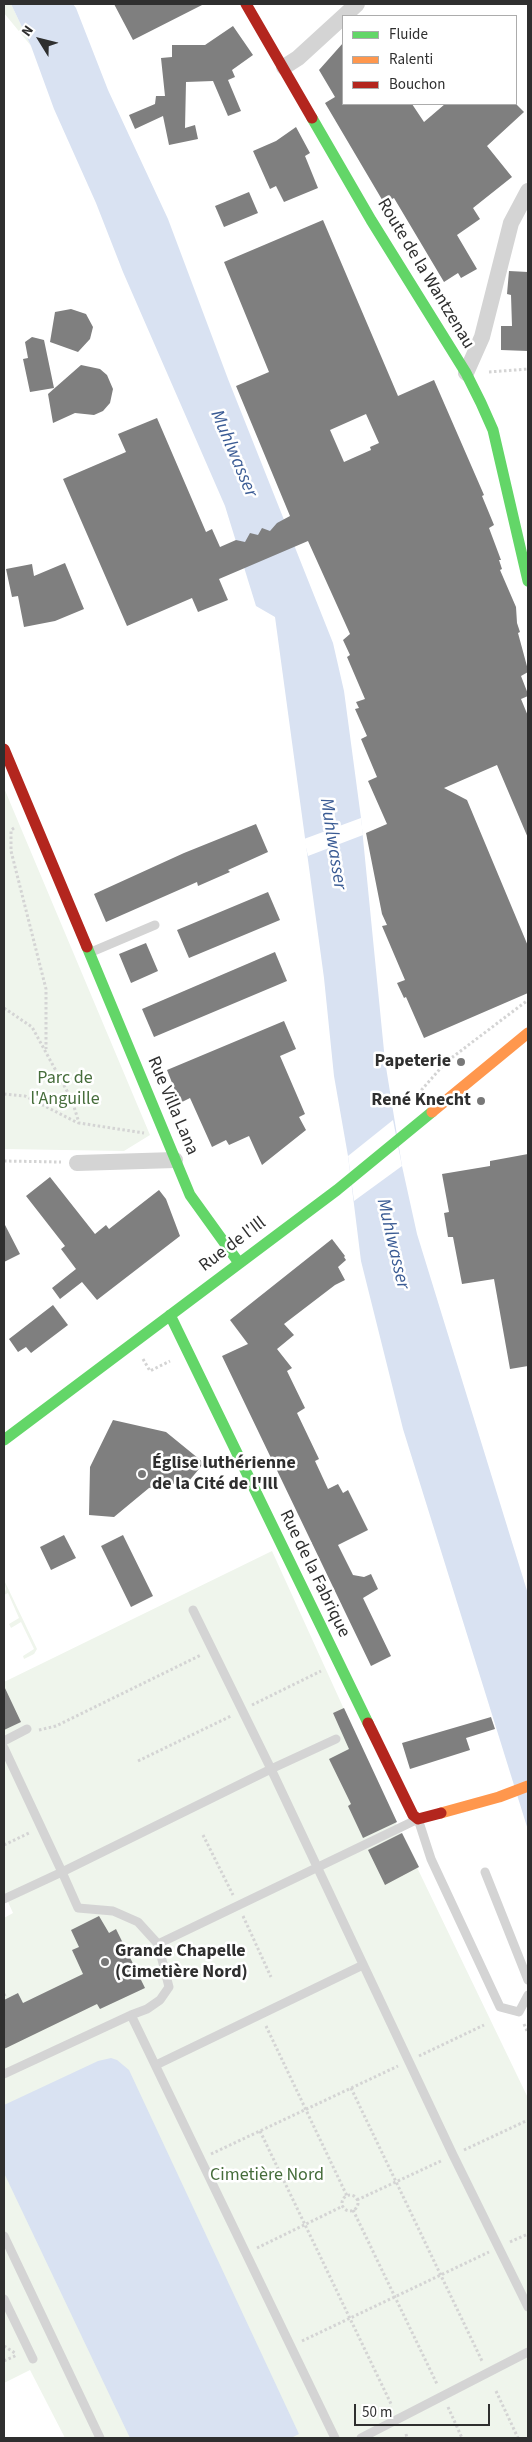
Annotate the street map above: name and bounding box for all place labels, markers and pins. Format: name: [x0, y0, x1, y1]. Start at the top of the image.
place label: Papeterie: [375, 1051, 451, 1073]
marker: Papeterie: [455, 1056, 467, 1068]
place label: René Knecht: [371, 1090, 471, 1112]
marker: René Knecht: [475, 1095, 487, 1107]
place label: Église luthérienne de la Cité de l'Ill: [152, 1453, 296, 1496]
marker: Église luthérienne de la Cité de l'Ill: [136, 1468, 148, 1480]
place label: Grande Chapelle (Cimetière Nord): [115, 1941, 248, 1984]
marker: Grande Chapelle (Cimetière Nord): [99, 1956, 111, 1968]

